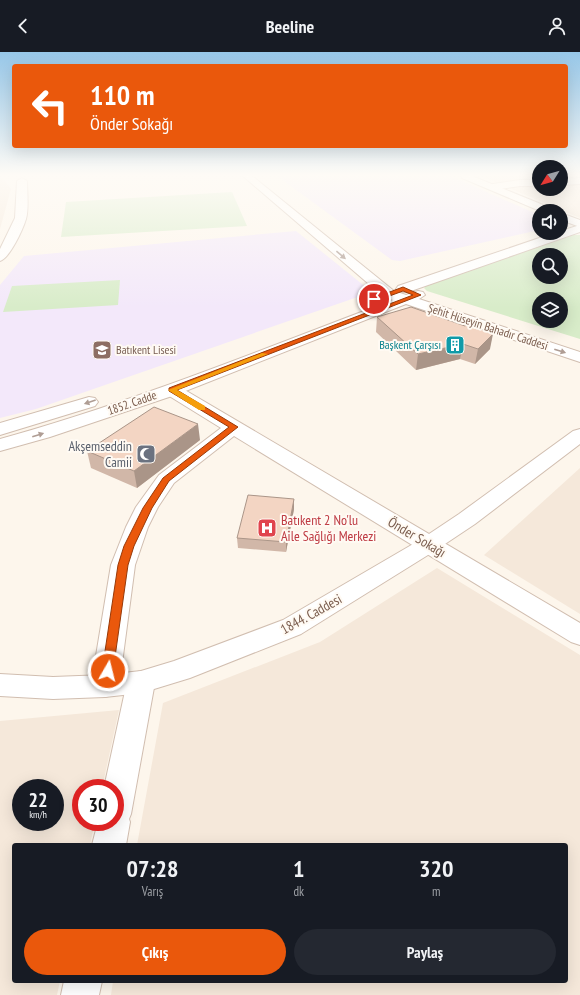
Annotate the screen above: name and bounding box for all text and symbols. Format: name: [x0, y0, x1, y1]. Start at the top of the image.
icon: back: [12, 15, 34, 37]
text: Beeline: [266, 15, 314, 38]
icon: person: [546, 15, 568, 37]
text: 110 m: [90, 76, 154, 113]
icon: left: [24, 80, 76, 132]
text: Önder Sokağı: [90, 112, 173, 135]
north arrow: [532, 160, 568, 196]
map controls: [532, 160, 568, 328]
button: sound: [532, 204, 568, 240]
button: search: [532, 248, 568, 284]
one-way arrow: [335, 250, 346, 259]
pin: [357, 282, 391, 316]
icon: arrive: [363, 288, 385, 310]
button: layers: [532, 292, 568, 328]
street label: Şehit Hüseyin Bahadır Caddesi: [426, 300, 550, 353]
building icon: Başkent Çarşısı: [444, 334, 466, 356]
place label: Başkent Çarşısı: [379, 337, 441, 352]
school or university icon: Batıkent Lisesi: [91, 339, 113, 361]
place label: Batıkent Lisesi: [116, 342, 176, 357]
one-way arrow: [554, 348, 566, 354]
street label: 1852. Cadde: [105, 387, 158, 418]
one-way arrow: [83, 399, 95, 405]
one-way arrow: [32, 432, 44, 438]
place label: Akşemseddin Camii: [68, 437, 132, 471]
mosque icon: Akşemseddin Camii: [135, 443, 157, 465]
place label: Batıkent 2 No'lu Aile Sağlığı Merkezi: [281, 511, 376, 545]
street label: Önder Sokağı: [385, 513, 449, 561]
hospital icon: Batıkent 2 No'lu Aile Sağlığı Merkezi: [256, 517, 278, 539]
street label: 1844. Caddesi: [277, 590, 345, 638]
position arrow: [87, 650, 129, 692]
speed limit sign: 30: [72, 779, 124, 831]
text: 22: [28, 787, 48, 813]
text: km/h: [29, 808, 47, 821]
text: 07:28: [127, 853, 178, 884]
text: 1: [293, 853, 304, 884]
text: 320: [419, 853, 453, 884]
text: Varış: [142, 883, 163, 900]
text: dk: [293, 883, 304, 900]
text: m: [432, 883, 440, 900]
button: Çıkış: [24, 929, 286, 975]
button: Paylaş: [294, 929, 556, 975]

